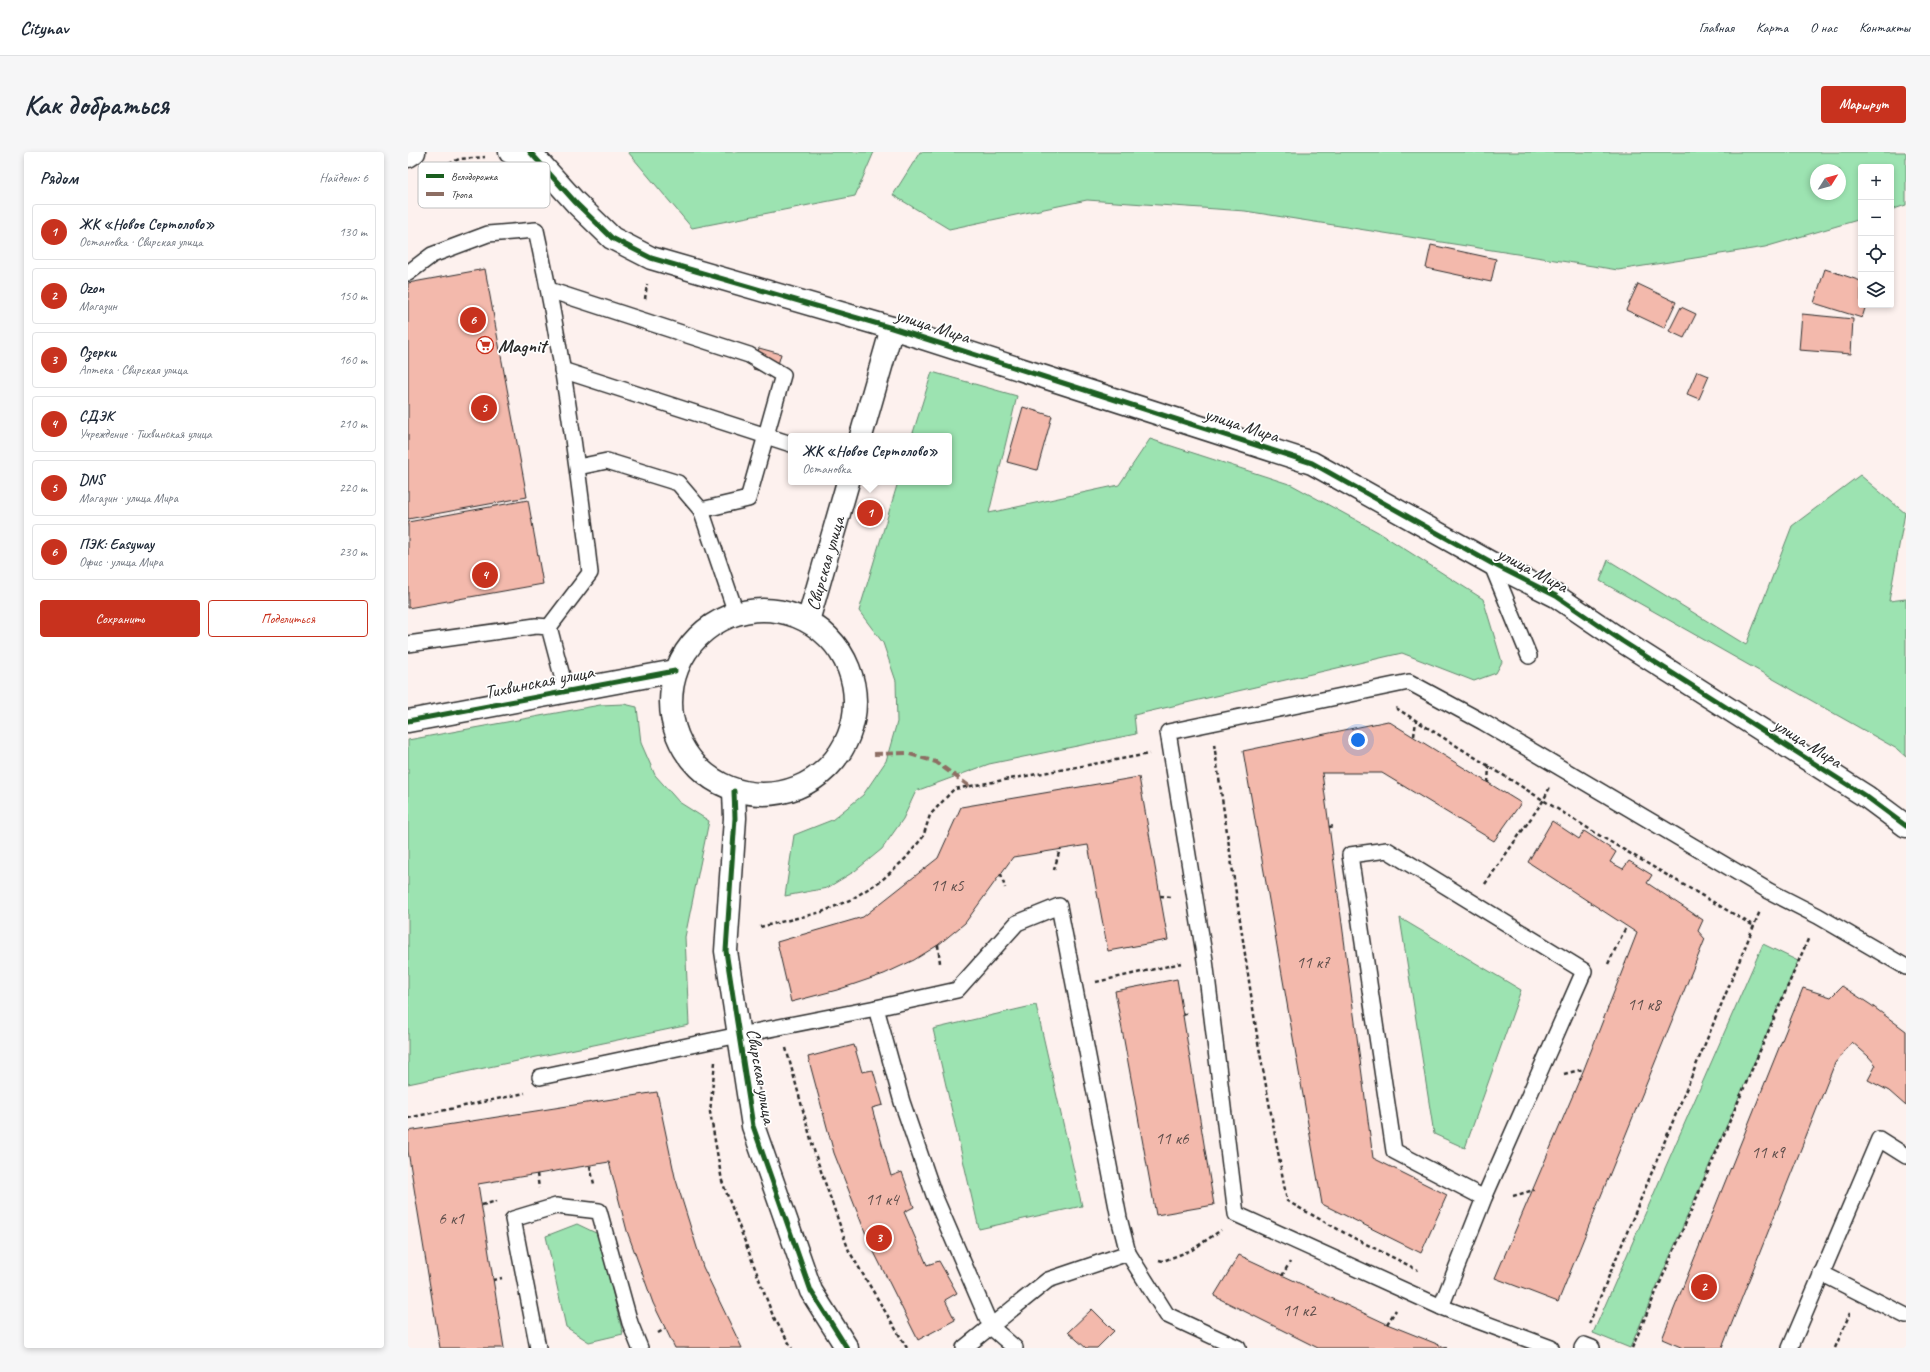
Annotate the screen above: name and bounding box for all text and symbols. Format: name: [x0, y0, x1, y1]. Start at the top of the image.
text: Citynav: [20, 16, 68, 40]
text: Главная: [1699, 19, 1734, 36]
text: Карта: [1756, 19, 1788, 36]
text: О нас: [1810, 19, 1837, 36]
text: Контакты: [1859, 19, 1910, 36]
button: Маршрут: [1821, 86, 1906, 123]
text: Как добраться: [24, 87, 169, 122]
legend: [418, 162, 550, 208]
north arrow: [1810, 164, 1846, 200]
map controls: [1858, 164, 1894, 308]
button: +: [1858, 164, 1894, 200]
text: Рядом: [40, 168, 78, 189]
text: Велодорожка: [451, 169, 498, 183]
text: Найдено: 6: [320, 170, 368, 186]
text: Тропа: [451, 187, 472, 201]
button: −: [1858, 200, 1894, 236]
text: ЖК «Новое Сертолово»: [79, 215, 215, 234]
text: 1: [51, 224, 57, 240]
text: 130 m: [339, 224, 367, 240]
text: Остановка · Свирская улица: [79, 234, 202, 250]
button: locate: [1858, 236, 1894, 272]
button: layers: [1858, 272, 1894, 308]
text: Ozon: [79, 279, 104, 298]
text: 2: [51, 288, 57, 304]
text: 150 m: [339, 288, 367, 304]
text: Магазин: [79, 298, 117, 314]
street label: улица Мира: [892, 302, 974, 350]
pin: 6: [460, 305, 486, 335]
place label: Magnit: [498, 334, 549, 358]
supermarket icon: Magnit: [475, 335, 495, 355]
text: Озерки: [79, 343, 116, 362]
text: 3: [51, 352, 57, 368]
text: 160 m: [339, 352, 367, 368]
text: Аптека · Свирская улица: [79, 362, 187, 378]
pin: 5: [471, 393, 497, 423]
street label: улица Мира: [1201, 401, 1283, 449]
text: СДЭК: [79, 407, 113, 426]
text: 4: [51, 416, 57, 432]
text: 210 m: [339, 416, 367, 432]
text: Учреждение · Тихвинская улица: [79, 426, 212, 442]
popup: [788, 433, 952, 485]
text: ЖК «Новое Сертолово»: [802, 442, 938, 461]
text: Остановка: [802, 461, 851, 477]
text: DNS: [79, 471, 104, 490]
text: 5: [51, 480, 57, 496]
text: 220 m: [339, 480, 367, 496]
text: Магазин · улица Мира: [79, 490, 178, 506]
pin: 1: [857, 498, 883, 528]
street label: Свирская улица: [801, 512, 851, 613]
text: ПЭК: Easyway: [79, 535, 154, 554]
street label: улица Мира: [1492, 541, 1573, 599]
text: 6: [51, 544, 57, 560]
text: 230 m: [339, 544, 367, 560]
text: Офис · улица Мира: [79, 554, 163, 570]
pin: 4: [472, 560, 498, 590]
button: Сохранить: [40, 600, 200, 637]
button: Поделиться: [208, 600, 368, 637]
street label: Тихвинская улица: [483, 659, 598, 704]
street label: улица Мира: [1768, 712, 1847, 774]
your location: [1348, 730, 1368, 750]
house number: 11 к5: [930, 875, 965, 896]
house number: 11 к7: [1296, 952, 1331, 973]
house number: 11 к8: [1627, 994, 1663, 1015]
street label: Свирская улица: [741, 1027, 782, 1128]
house number: 11 к6: [1155, 1128, 1190, 1149]
house number: 11 к9: [1751, 1142, 1786, 1163]
house number: 11 к4: [865, 1189, 901, 1210]
house number: 6 к1: [438, 1208, 465, 1229]
pin: 3: [866, 1223, 892, 1253]
pin: 2: [1691, 1272, 1717, 1302]
house number: 11 к2: [1282, 1300, 1317, 1321]

